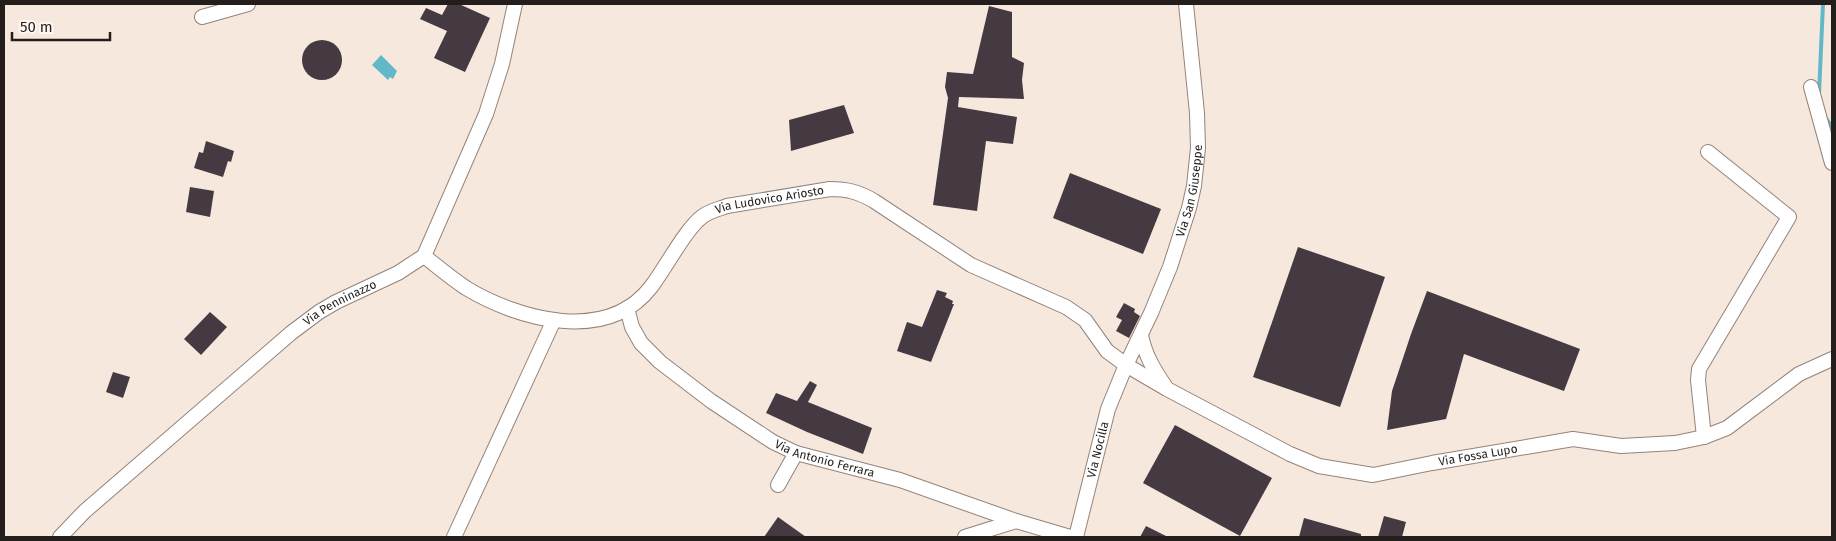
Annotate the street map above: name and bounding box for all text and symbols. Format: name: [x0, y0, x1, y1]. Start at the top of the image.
scale bar: [12, 10, 110, 42]
text: 50 m: [20, 18, 53, 36]
street label: Via San Giuseppe: [1173, 144, 1205, 239]
street label: Via Ludovico Ariosto: [713, 183, 825, 217]
street label: Via Penninazzo: [300, 277, 379, 328]
street label: Via Nocilla: [1084, 420, 1112, 479]
street label: Via Antonio Ferrara: [772, 437, 876, 480]
street label: Via Fossa Lupo: [1437, 442, 1519, 469]

